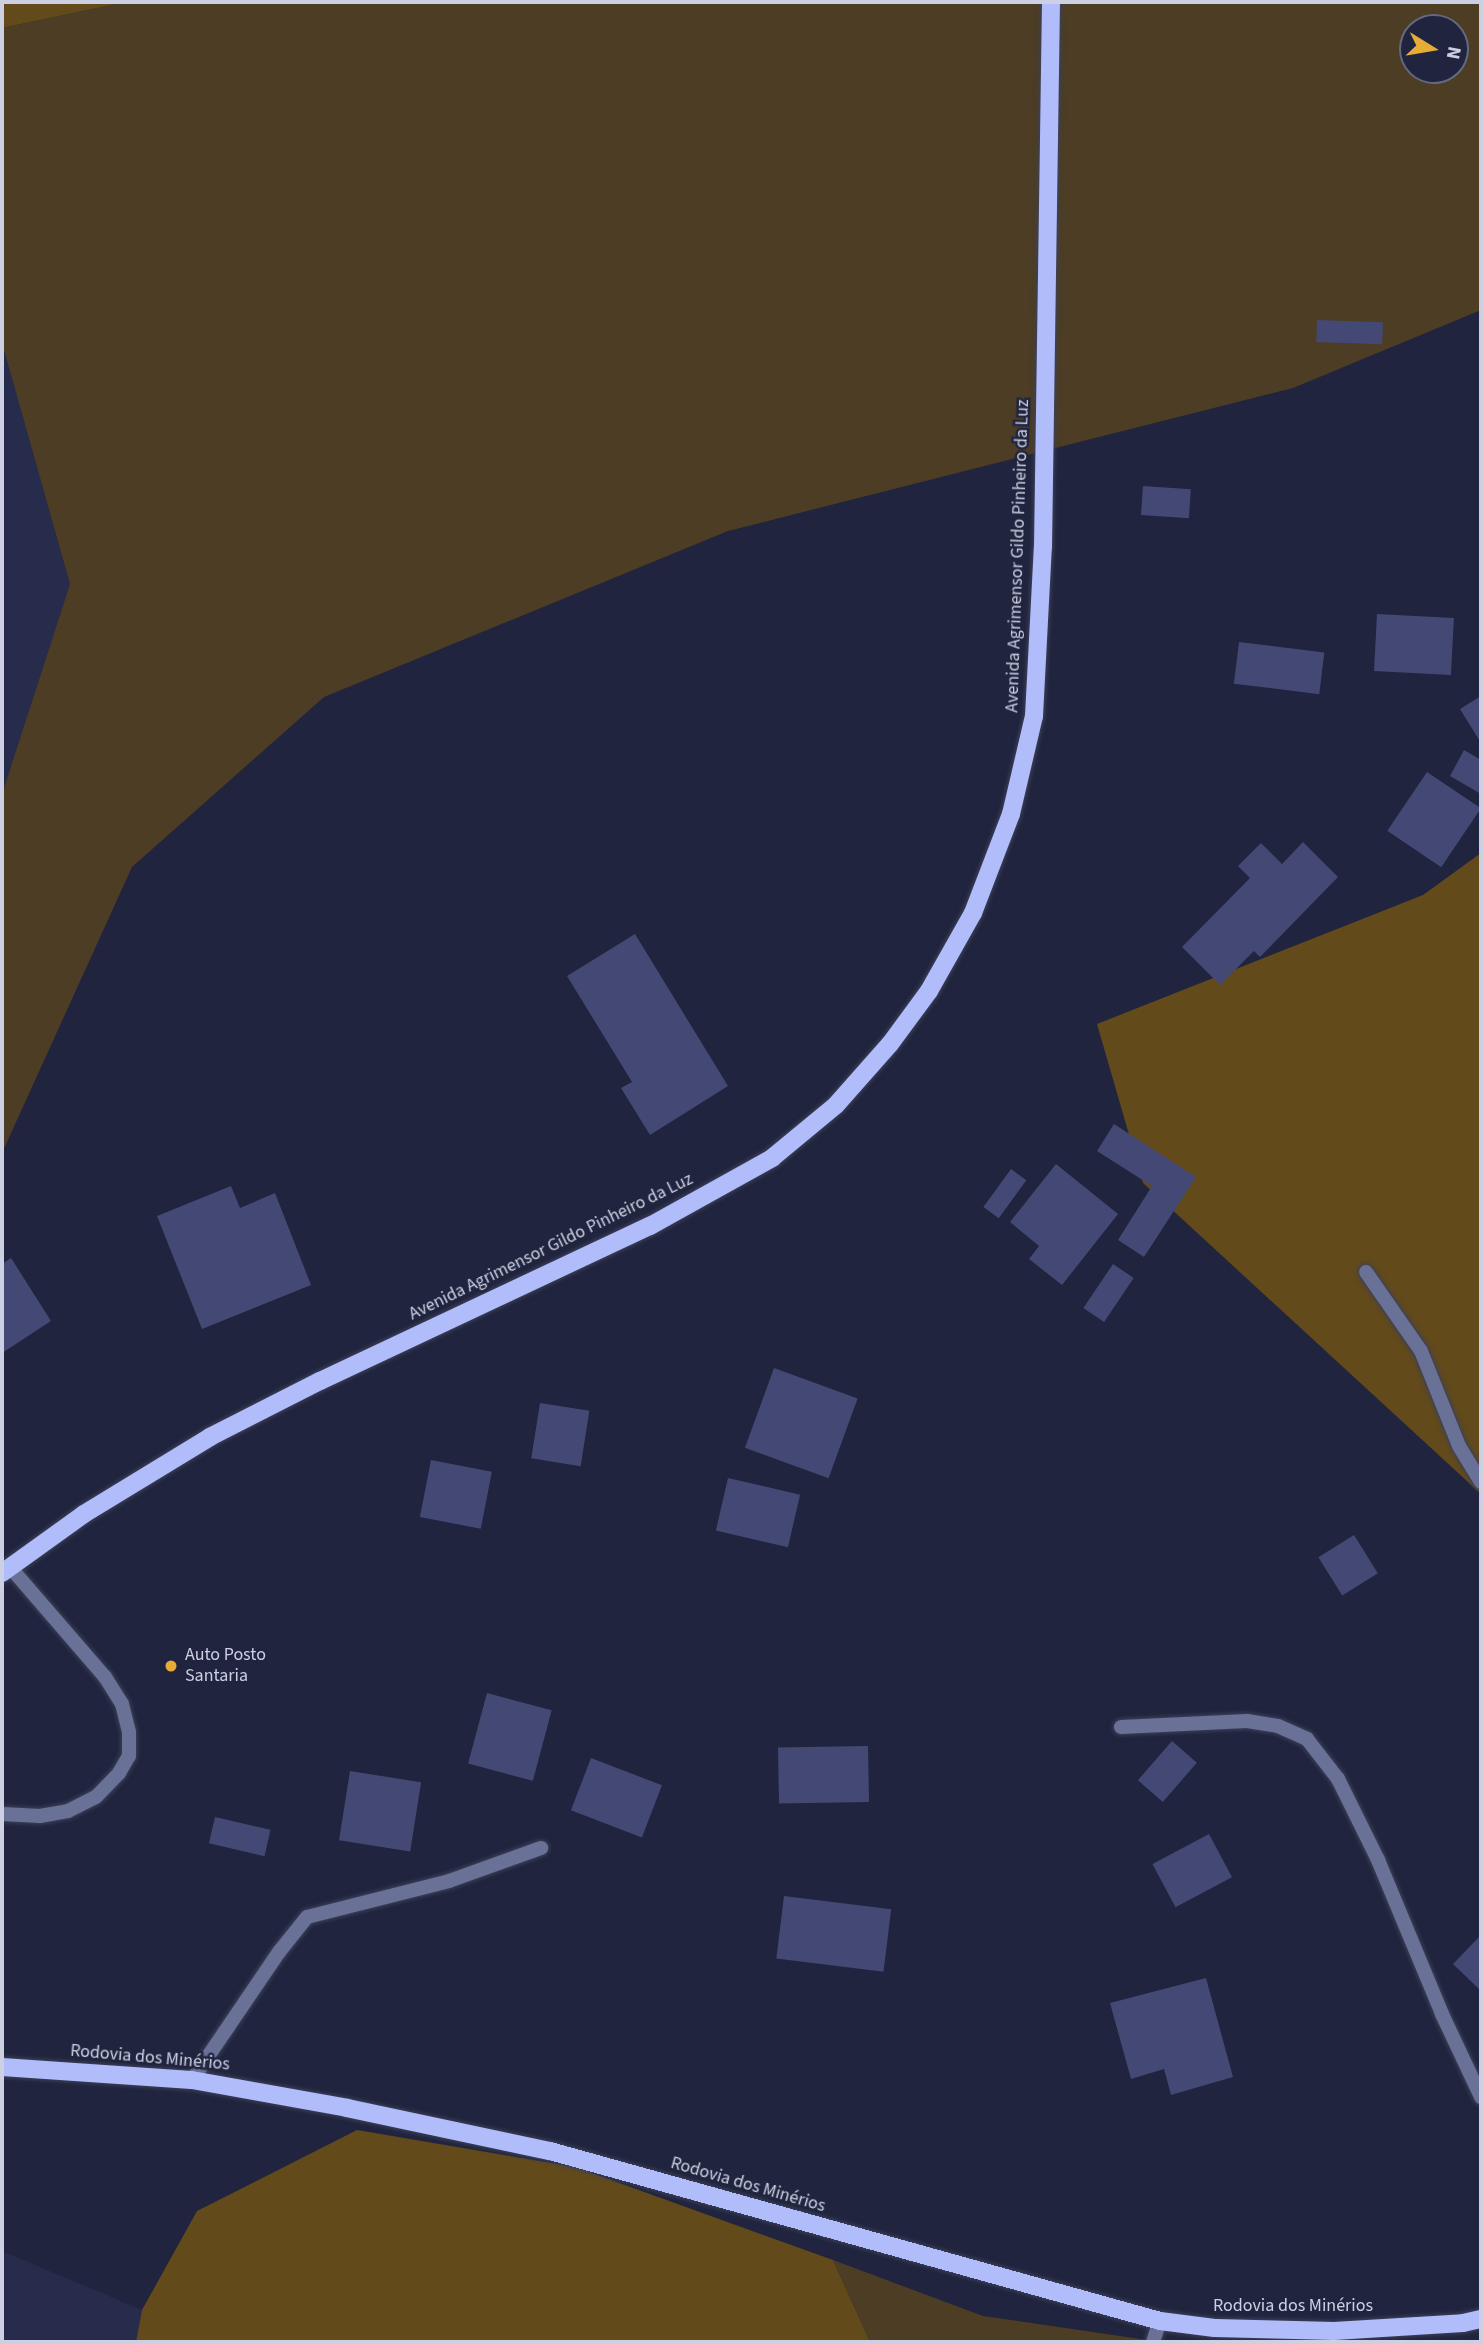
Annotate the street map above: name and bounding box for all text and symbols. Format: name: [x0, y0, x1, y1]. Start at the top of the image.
north arrow: [1399, 14, 1469, 84]
text: N: [1439, 44, 1468, 61]
street label: Avenida Agrimensor Gildo Pinheiro da Luz: [1002, 399, 1034, 713]
street label: Avenida Agrimensor Gildo Pinheiro da Luz: [405, 1169, 697, 1325]
place label: Auto Posto Santaria: [185, 1645, 266, 1688]
marker: Auto Posto Santaria: [163, 1658, 179, 1674]
street label: Rodovia dos Minérios: [69, 2040, 231, 2076]
street label: Rodovia dos Minérios: [668, 2153, 828, 2217]
street label: Rodovia dos Minérios: [1213, 2295, 1373, 2317]

